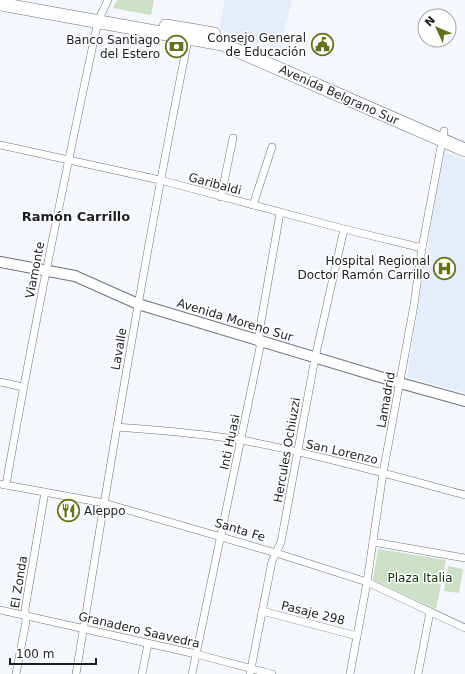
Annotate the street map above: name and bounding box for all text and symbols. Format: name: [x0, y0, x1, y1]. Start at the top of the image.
north arrow: [417, 8, 457, 48]
text: N: [422, 14, 438, 29]
place label: Consejo General de Educación: [207, 31, 306, 59]
public building icon: Consejo General de Educación: [309, 32, 335, 58]
place label: Banco Santiago del Estero: [66, 33, 160, 61]
bank icon: Banco Santiago del Estero: [163, 34, 189, 60]
street label: Avenida Belgrano Sur: [277, 62, 401, 128]
street label: Garibaldi: [187, 170, 243, 198]
district label: Ramón Carrillo: [22, 209, 130, 224]
street label: Viamonte: [23, 241, 47, 299]
place label: Hospital Regional Doctor Ramón Carrillo: [297, 254, 430, 282]
hospital icon: Hospital Regional Doctor Ramón Carrillo: [432, 255, 458, 281]
street label: Avenida Moreno Sur: [175, 296, 295, 344]
street label: Lavalle: [108, 327, 130, 371]
street label: Lamadrid: [374, 371, 398, 429]
street label: Hercules Ochiuzzi: [271, 396, 303, 504]
street label: Inti Huasi: [217, 413, 243, 471]
street label: San Lorenzo: [305, 437, 379, 467]
restaurant icon: Aleppo: [56, 498, 82, 524]
place label: Aleppo: [84, 504, 126, 518]
street label: Santa Fe: [213, 516, 267, 544]
street label: El Zonda: [8, 555, 30, 609]
park label: Plaza Italia: [387, 571, 453, 585]
street label: Pasaje 298: [280, 598, 346, 628]
street label: Granadero Saavedra: [77, 609, 201, 651]
scale bar: [10, 640, 96, 666]
text: 100 m: [16, 647, 54, 661]

